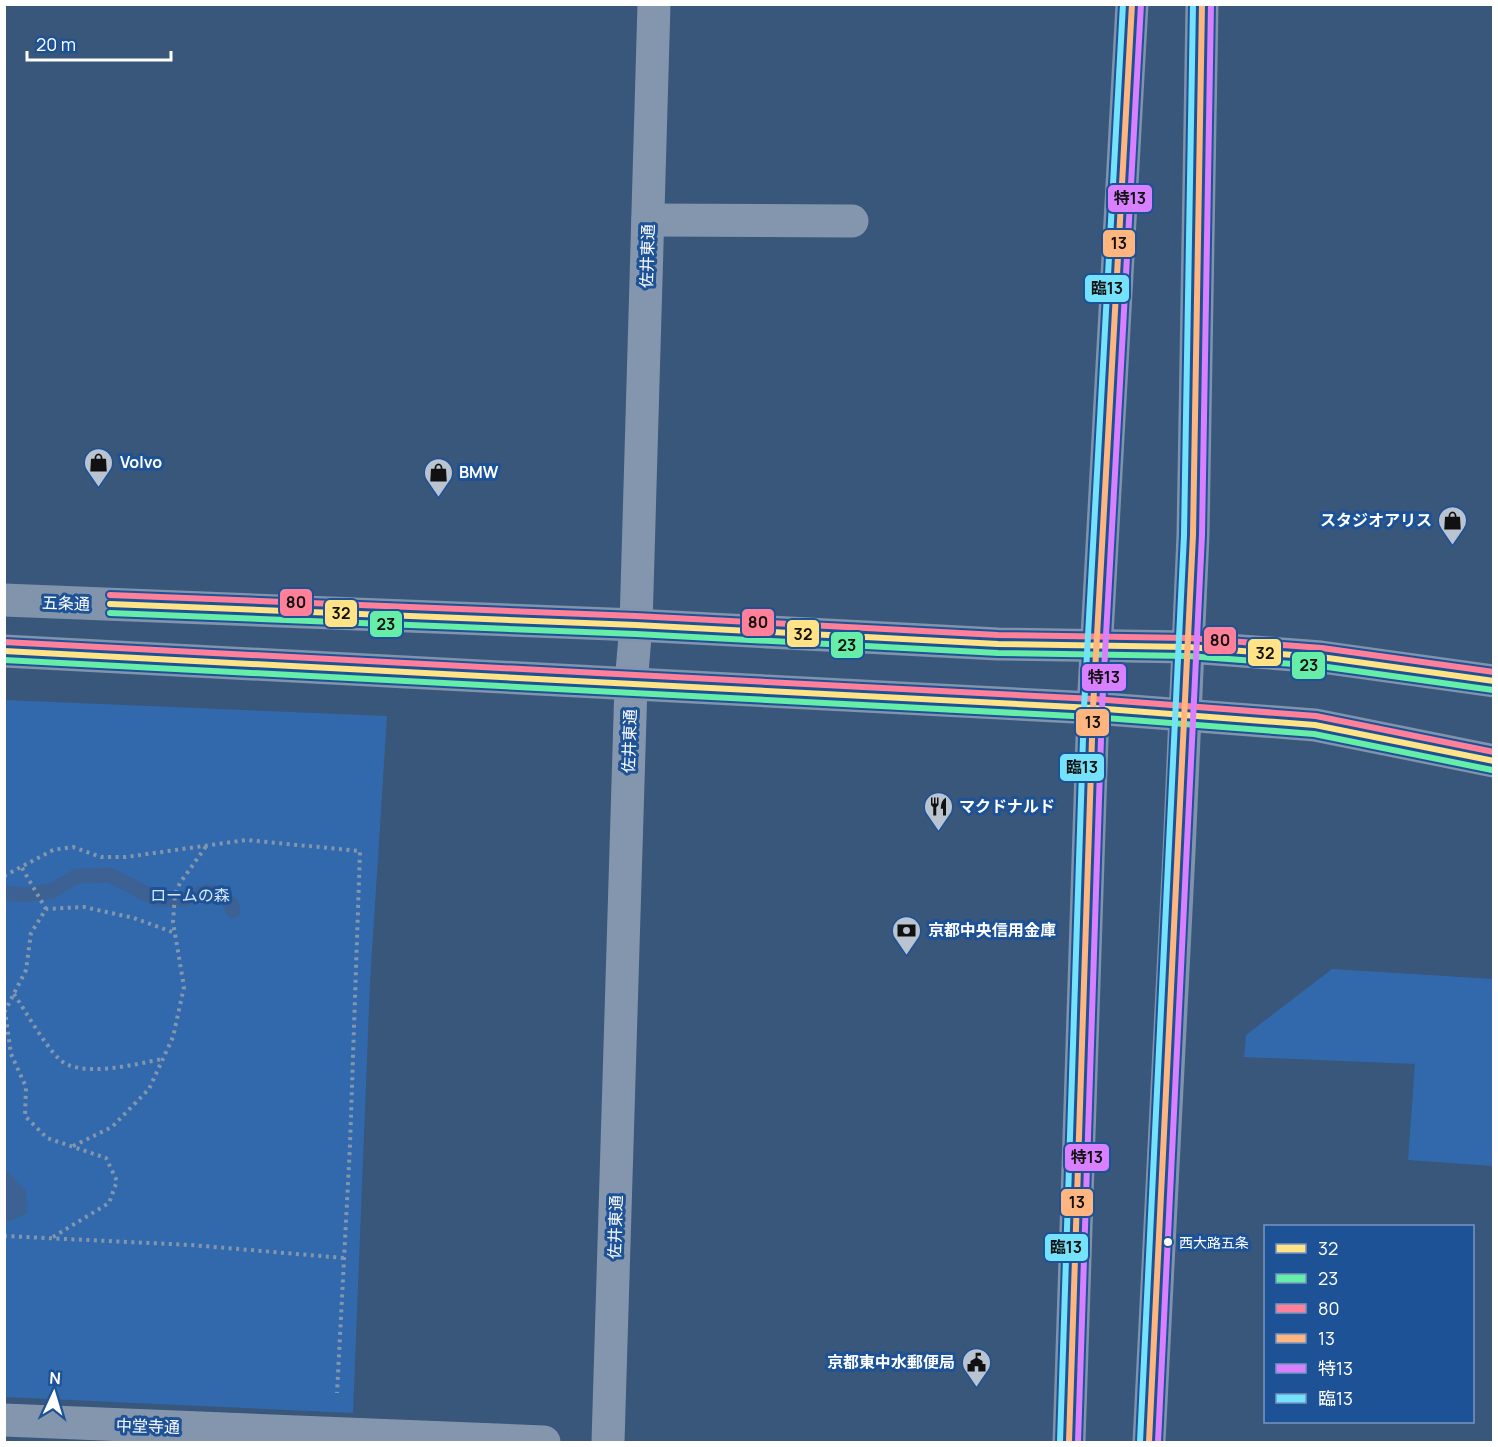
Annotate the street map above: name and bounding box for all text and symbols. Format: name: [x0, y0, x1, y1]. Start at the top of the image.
scale bar: [27, 24, 171, 62]
text: 20 m: [36, 32, 76, 56]
line badge: 特13: [1107, 184, 1153, 213]
text: 特13: [1114, 187, 1146, 209]
street label: 佐井東通: [635, 224, 659, 288]
line badge: 13: [1102, 229, 1136, 258]
text: 13: [1111, 232, 1127, 254]
line badge: 臨13: [1084, 274, 1130, 303]
text: 臨13: [1091, 277, 1123, 299]
shop icon: Volvo: [83, 446, 115, 488]
place label: Volvo: [120, 451, 162, 473]
shop icon: BMW: [422, 456, 454, 498]
place label: BMW: [459, 461, 499, 483]
shop icon: スタジオアリス: [1437, 504, 1469, 546]
place label: スタジオアリス: [1320, 509, 1432, 531]
line badge: 80: [279, 588, 313, 617]
street label: 五条通: [42, 591, 90, 615]
text: 80: [286, 591, 306, 613]
line badge: 32: [324, 599, 358, 628]
text: 32: [332, 602, 350, 624]
line badge: 80: [741, 608, 775, 637]
line badge: 23: [369, 610, 403, 638]
text: 80: [748, 611, 768, 633]
text: 23: [377, 613, 395, 635]
line badge: 32: [786, 619, 820, 648]
text: 32: [794, 623, 812, 645]
line badge: 80: [1203, 626, 1237, 655]
text: 80: [1210, 629, 1230, 651]
line badge: 23: [830, 631, 864, 659]
text: 23: [838, 634, 856, 656]
line badge: 32: [1247, 638, 1282, 667]
text: 32: [1256, 642, 1274, 664]
line badge: 23: [1291, 651, 1326, 680]
text: 23: [1300, 654, 1318, 676]
line badge: 特13: [1081, 663, 1127, 692]
text: 特13: [1088, 666, 1120, 688]
line badge: 13: [1075, 708, 1110, 737]
street label: 佐井東通: [617, 709, 641, 773]
text: 13: [1085, 711, 1101, 733]
line badge: 臨13: [1059, 753, 1105, 782]
text: 臨13: [1066, 756, 1098, 778]
restaurant icon: マクドナルド: [922, 790, 954, 832]
place label: マクドナルド: [959, 795, 1055, 817]
park label: ロームの森: [150, 884, 230, 906]
bank icon: 京都中央信用金庫: [891, 914, 923, 956]
place label: 京都中央信用金庫: [928, 919, 1056, 941]
line badge: 特13: [1064, 1143, 1110, 1172]
text: 特13: [1071, 1146, 1103, 1168]
line badge: 13: [1060, 1188, 1094, 1217]
text: 13: [1069, 1191, 1085, 1213]
street label: 佐井東通: [603, 1195, 627, 1259]
legend: [1264, 1225, 1474, 1423]
line badge: 臨13: [1044, 1233, 1089, 1262]
place label: 西大路五条: [1179, 1233, 1249, 1252]
text: 臨13: [1050, 1236, 1082, 1258]
marker: 西大路五条: [1162, 1236, 1174, 1248]
text: 32: [1318, 1236, 1338, 1260]
text: 23: [1318, 1266, 1338, 1290]
text: 80: [1318, 1296, 1339, 1320]
text: 13: [1318, 1326, 1335, 1350]
public building icon: 京都東中水郵便局: [960, 1346, 992, 1388]
place label: 京都東中水郵便局: [827, 1351, 955, 1373]
text: 特13: [1318, 1356, 1353, 1380]
north arrow: [24, 1363, 84, 1423]
text: N: [49, 1367, 62, 1389]
text: 臨13: [1318, 1386, 1353, 1410]
street label: 中堂寺通: [116, 1414, 180, 1438]

